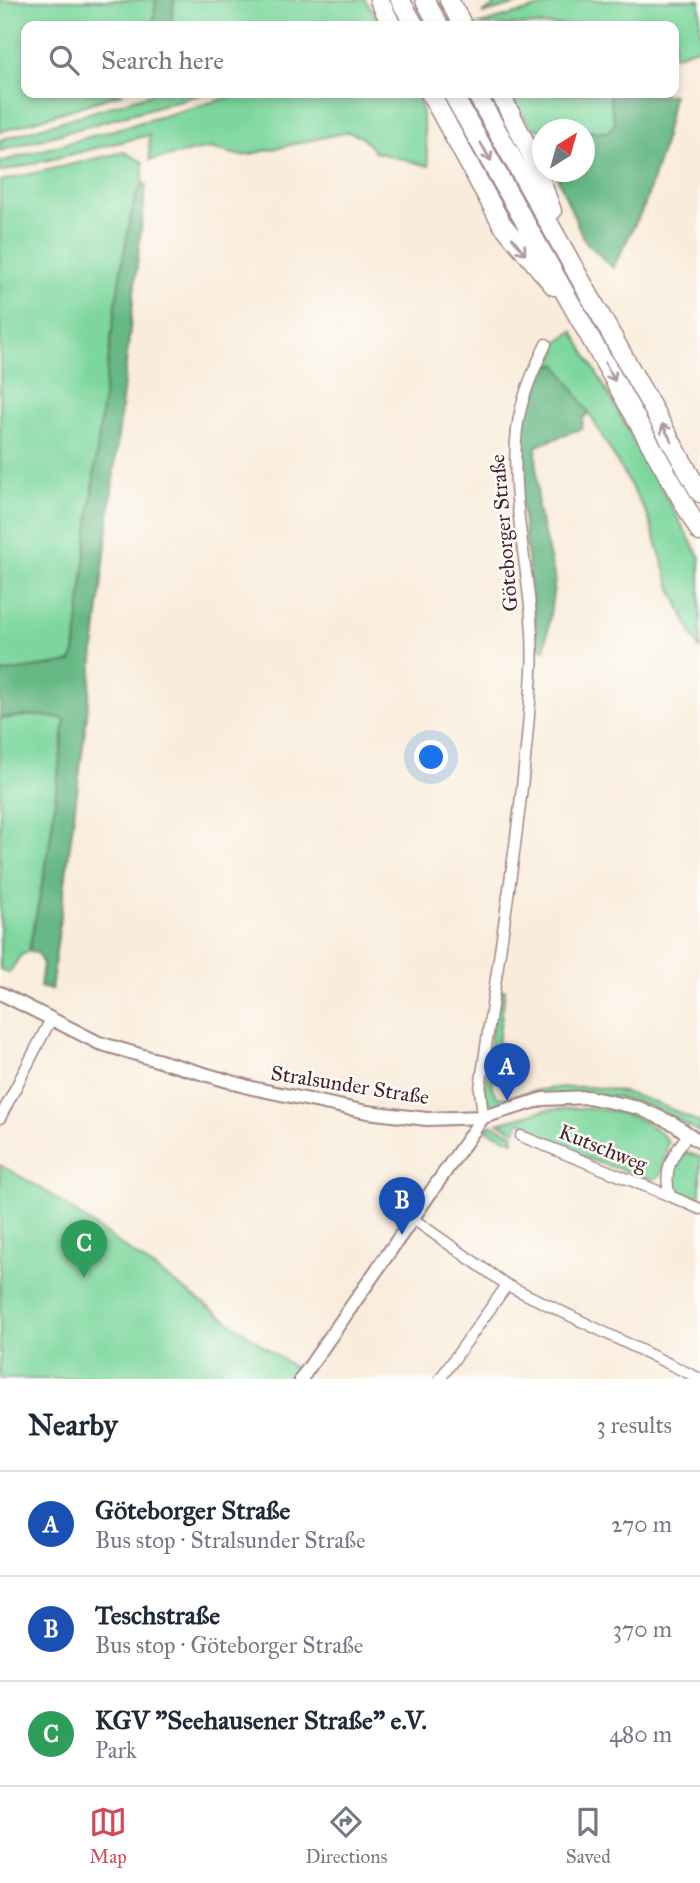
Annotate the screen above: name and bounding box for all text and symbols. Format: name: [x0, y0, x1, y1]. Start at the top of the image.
search box: [21, 21, 679, 98]
icon: search: [45, 41, 83, 79]
text: Search here: [101, 44, 224, 76]
north arrow: [532, 119, 595, 182]
one-way arrow: [480, 141, 493, 162]
one-way arrow: [511, 237, 527, 255]
one-way arrow: [604, 361, 618, 381]
one-way arrow: [660, 424, 674, 444]
street label: Göteborger Straße: [484, 453, 524, 613]
your location: [414, 740, 448, 774]
pin: A: [484, 1043, 530, 1101]
street label: Stralsunder Straße: [269, 1060, 431, 1110]
street label: Kutschweg: [555, 1118, 651, 1178]
pin: B: [379, 1177, 425, 1235]
pin: C: [61, 1220, 107, 1278]
text: Nearby: [28, 1407, 118, 1443]
text: 3 results: [596, 1411, 672, 1439]
text: Göteborger Straße: [95, 1494, 290, 1526]
text: A: [43, 1510, 59, 1538]
text: 270 m: [611, 1510, 672, 1538]
text: Bus stop · Stralsunder Straße: [95, 1526, 365, 1554]
text: Teschstraße: [95, 1599, 220, 1631]
text: B: [43, 1615, 59, 1643]
text: 370 m: [613, 1615, 672, 1643]
text: Bus stop · Göteborger Straße: [95, 1631, 363, 1659]
text: KGV "Seehausener Straße" e.V.: [95, 1704, 427, 1736]
text: C: [43, 1720, 59, 1748]
text: 480 m: [609, 1720, 672, 1748]
text: Park: [95, 1736, 137, 1764]
tab: Map: [89, 1803, 127, 1868]
tab: Directions: [305, 1803, 387, 1868]
tab: Saved: [566, 1803, 611, 1868]

